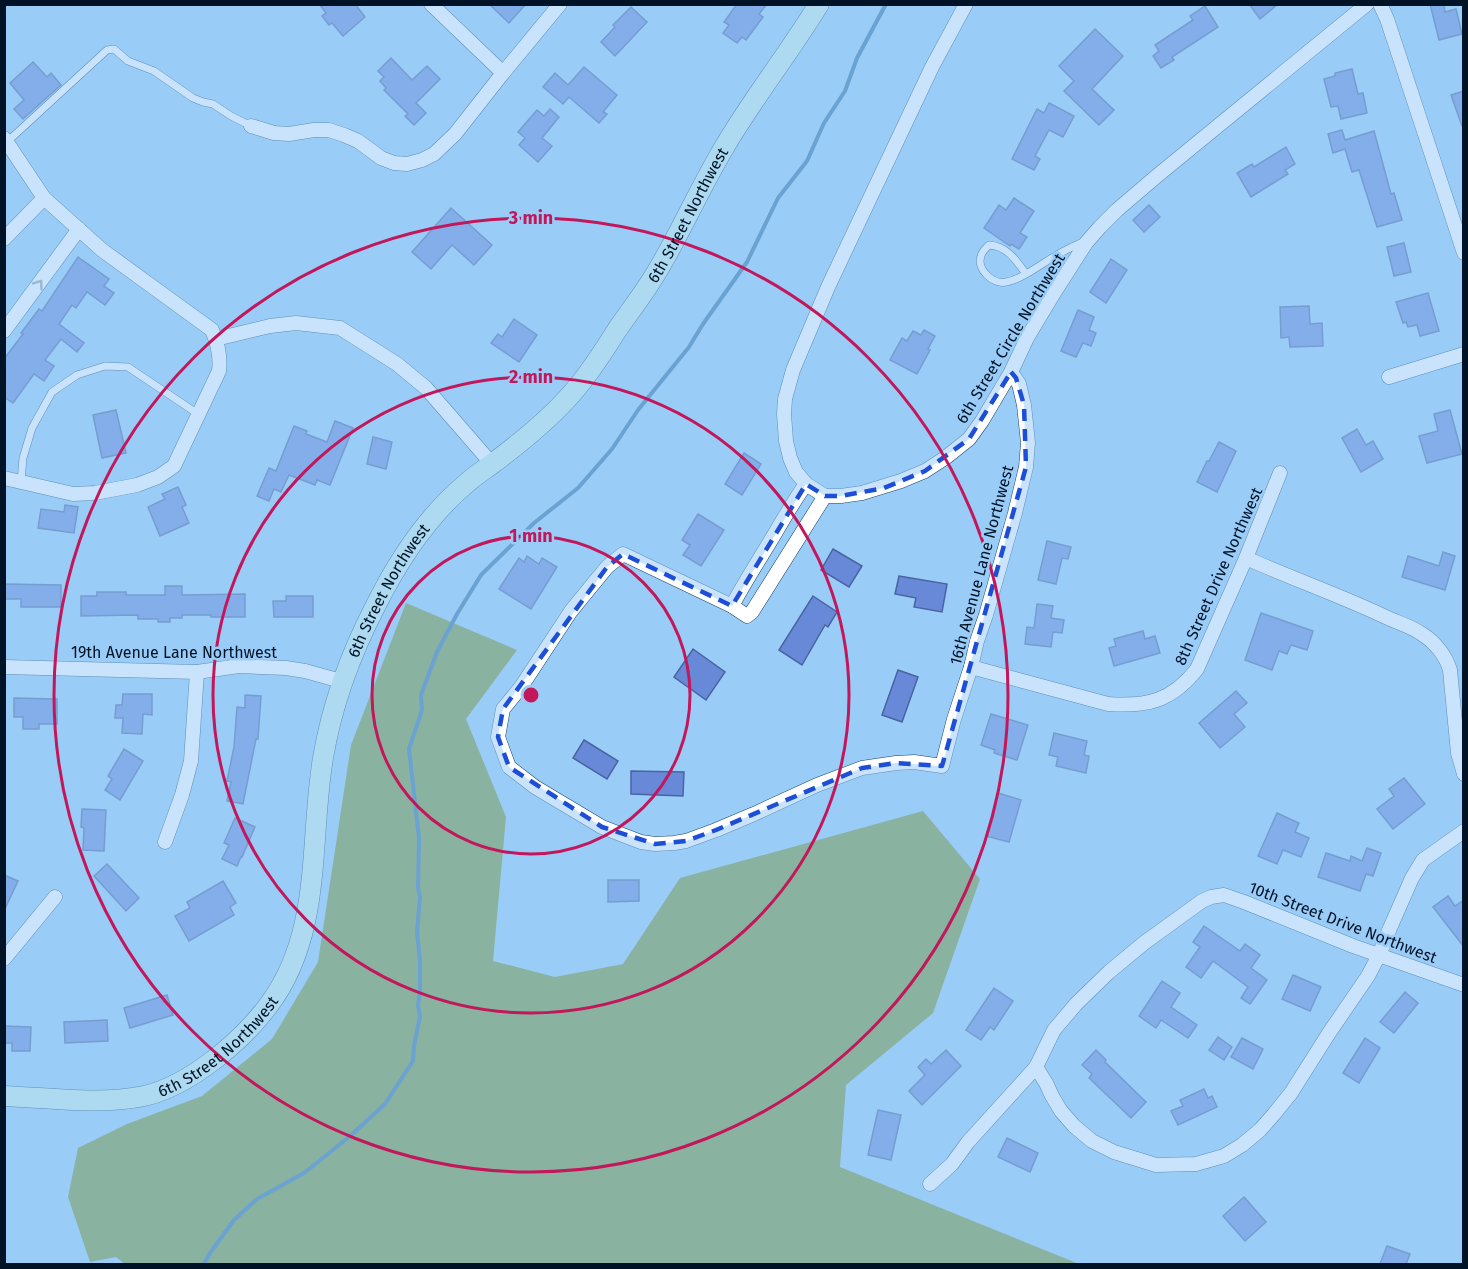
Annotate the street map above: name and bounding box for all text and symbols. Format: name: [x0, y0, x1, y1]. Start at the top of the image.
street label: 6th Street Northwest: [644, 144, 732, 286]
text: 3 min: [508, 207, 553, 229]
street label: 6th Street Circle Northwest: [952, 250, 1069, 427]
one-way arrow: [32, 279, 43, 290]
text: 2 min: [509, 366, 553, 388]
street label: 16th Avenue Lane Northwest: [946, 463, 1017, 667]
street label: 8th Street Drive Northwest: [1171, 484, 1266, 668]
street label: 6th Street Northwest: [344, 520, 434, 660]
text: 1 min: [509, 525, 553, 547]
street label: 19th Avenue Lane Northwest: [71, 643, 277, 662]
centre of rings: [521, 685, 541, 705]
street label: 10th Street Drive Northwest: [1246, 878, 1440, 967]
street label: 6th Street Northwest: [155, 992, 282, 1101]

